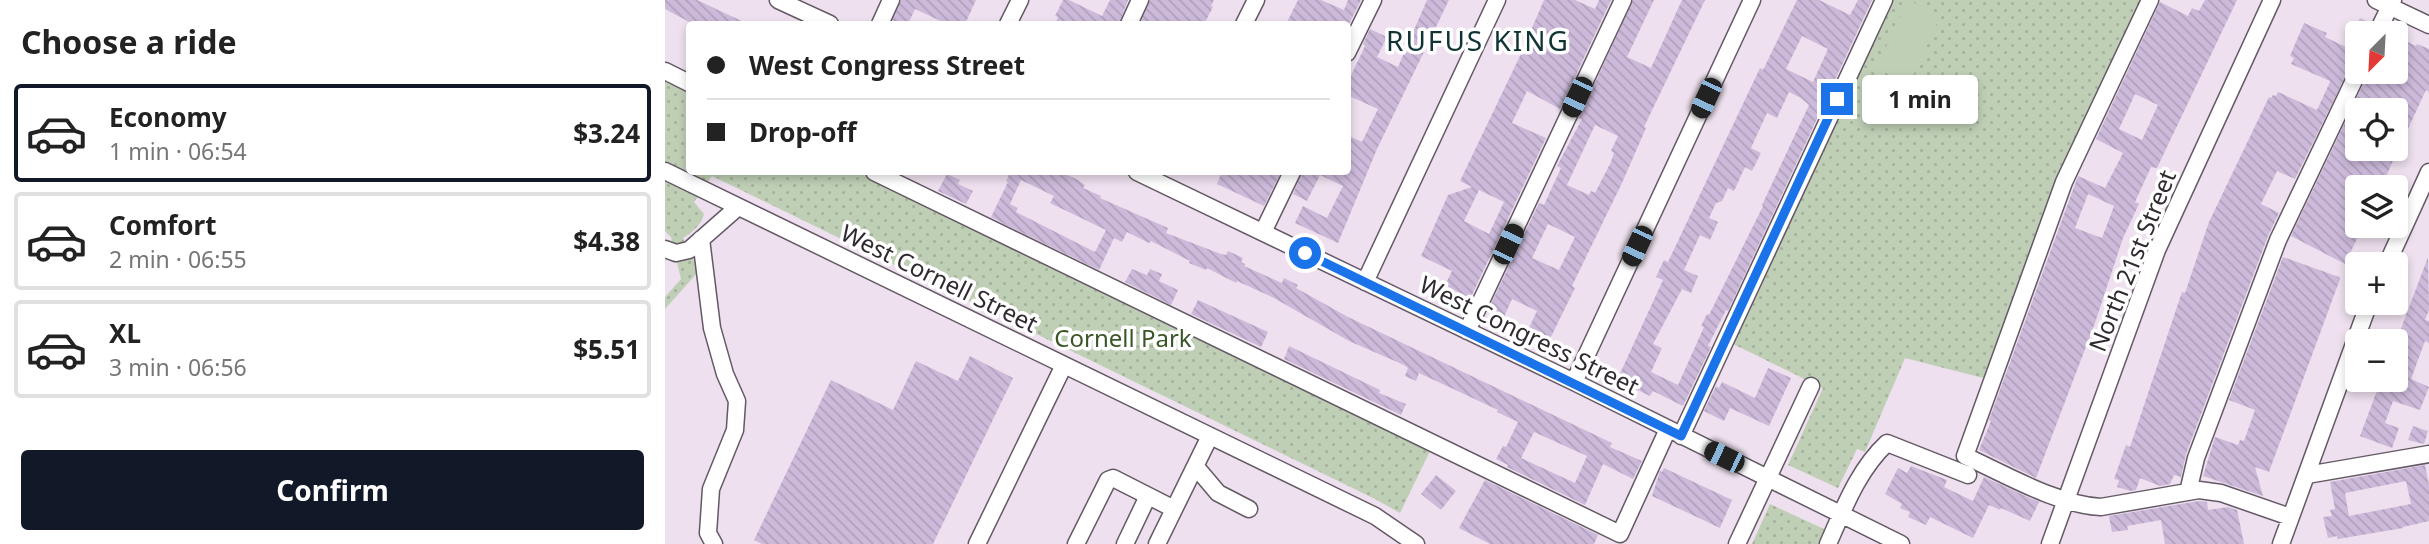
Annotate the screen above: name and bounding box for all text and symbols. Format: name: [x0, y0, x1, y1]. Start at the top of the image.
text: Choose a ride: [21, 20, 237, 63]
district label: RUFUS KING: [1386, 21, 1570, 59]
north arrow: [2345, 21, 2408, 84]
map controls: [2345, 21, 2408, 392]
text: West Congress Street: [749, 47, 1025, 83]
car: [1559, 74, 1596, 120]
callout: 1 min: [1861, 74, 1977, 124]
car: [1688, 75, 1725, 121]
route end: [1821, 83, 1853, 115]
text: 1 min: [1888, 83, 1952, 115]
button: locate: [2345, 98, 2408, 161]
text: Economy: [109, 99, 227, 135]
icon: car: [25, 102, 88, 165]
text: Drop-off: [749, 114, 856, 150]
text: $3.24: [573, 115, 640, 151]
text: 1 min · 06:54: [109, 135, 247, 167]
street label: North 21st Street: [2080, 164, 2183, 356]
button: layers: [2345, 175, 2408, 238]
text: Comfort: [109, 207, 217, 243]
icon: car: [25, 210, 88, 273]
street label: West Cornell Street: [836, 216, 1044, 340]
car: [1490, 221, 1527, 267]
text: $4.38: [573, 223, 640, 259]
car: [1619, 223, 1656, 269]
route start: [1289, 237, 1321, 269]
text: 2 min · 06:55: [109, 243, 247, 275]
button: +: [2345, 252, 2408, 315]
street label: West Congress Street: [1414, 267, 1645, 402]
text: XL: [109, 315, 141, 351]
icon: car: [25, 318, 88, 381]
park label: Cornell Park: [1054, 321, 1192, 354]
button: −: [2345, 329, 2408, 392]
text: $5.51: [573, 331, 640, 367]
text: 3 min · 06:56: [109, 351, 247, 383]
car: [1701, 438, 1748, 476]
button: Confirm: [21, 450, 644, 530]

